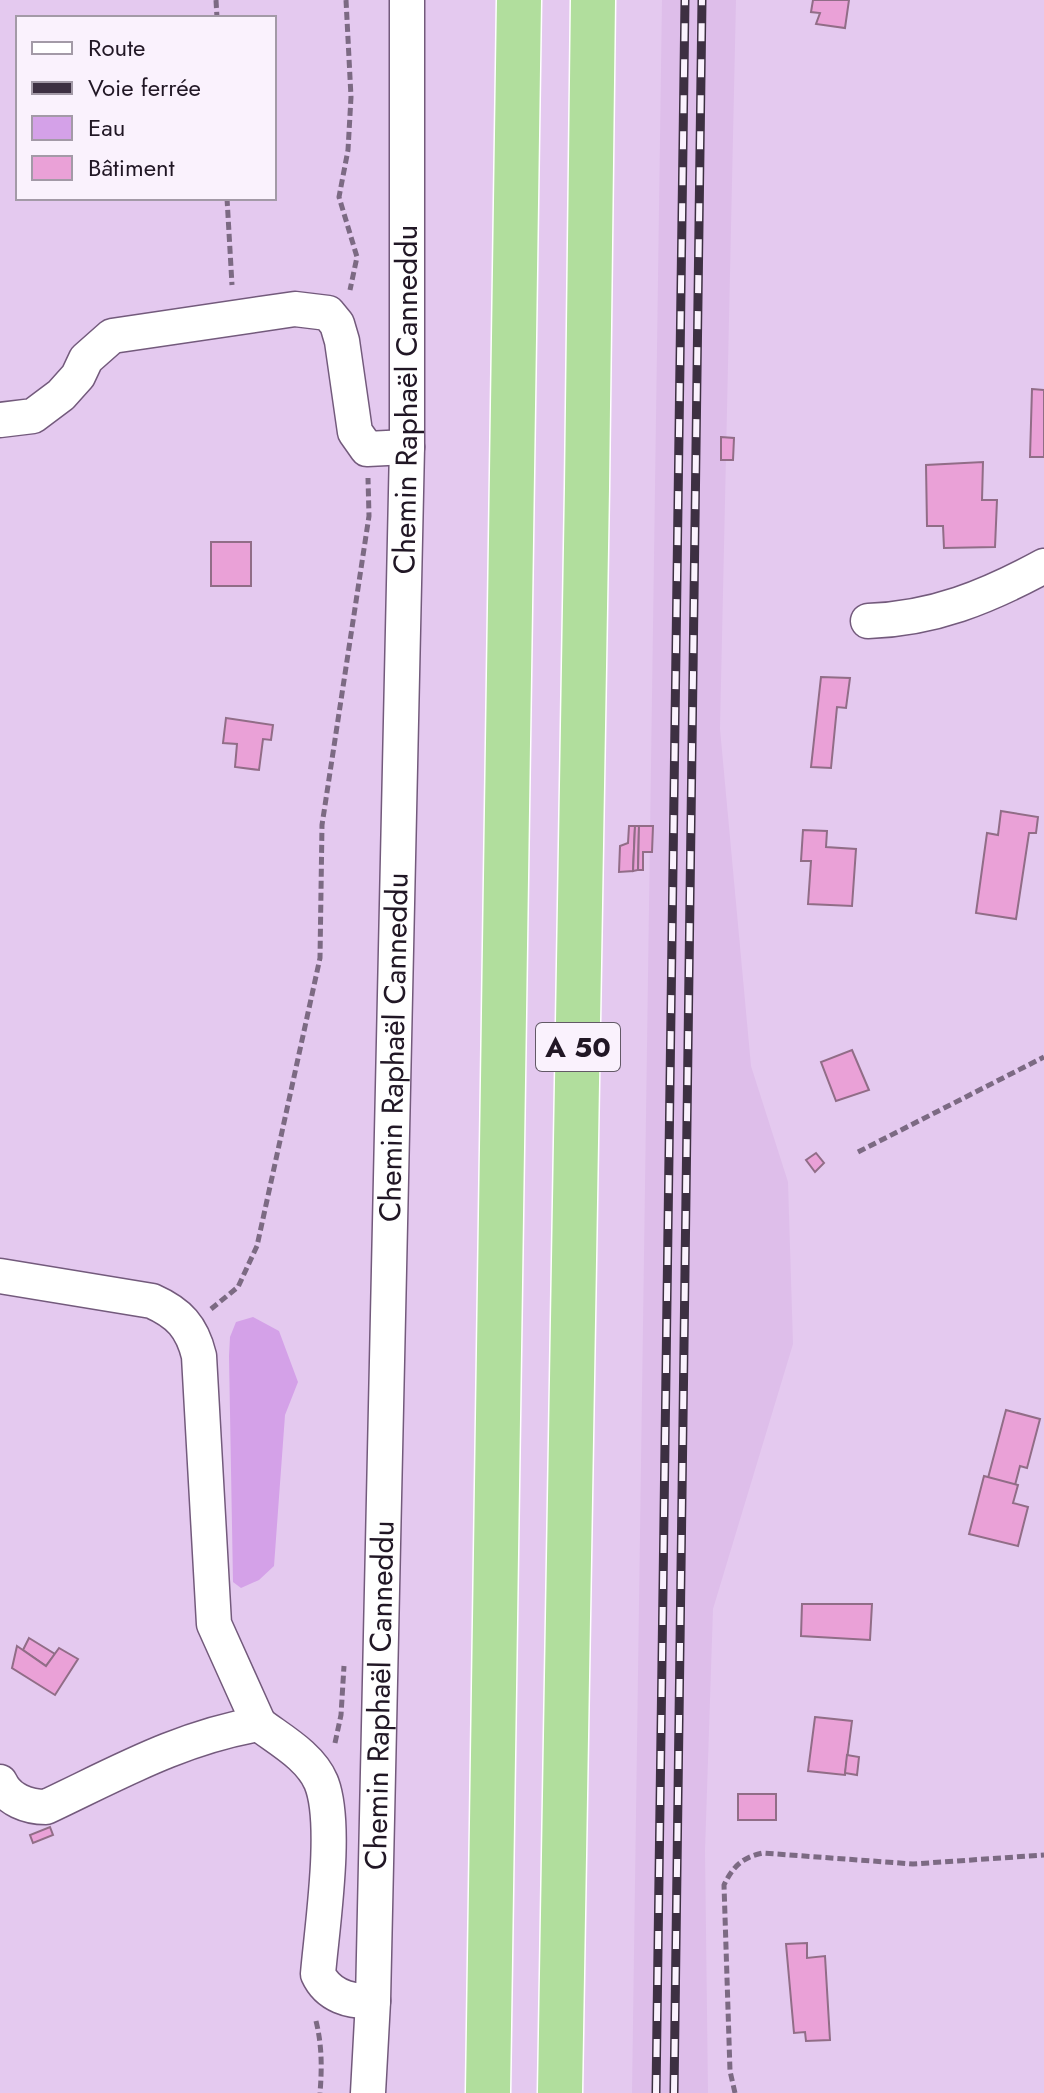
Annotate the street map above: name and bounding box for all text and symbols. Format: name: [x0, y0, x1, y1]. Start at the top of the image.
legend: [16, 16, 276, 200]
text: Route: [88, 30, 145, 65]
text: Voie ferrée: [88, 70, 201, 105]
text: Eau: [88, 110, 125, 145]
text: Bâtiment: [88, 150, 175, 185]
street label: Chemin Raphaël Canneddu: [382, 225, 428, 575]
street label: Chemin Raphaël Canneddu: [368, 872, 419, 1223]
road number: A 50: [536, 1023, 620, 1071]
street label: Chemin Raphaël Canneddu: [354, 1520, 405, 1870]

